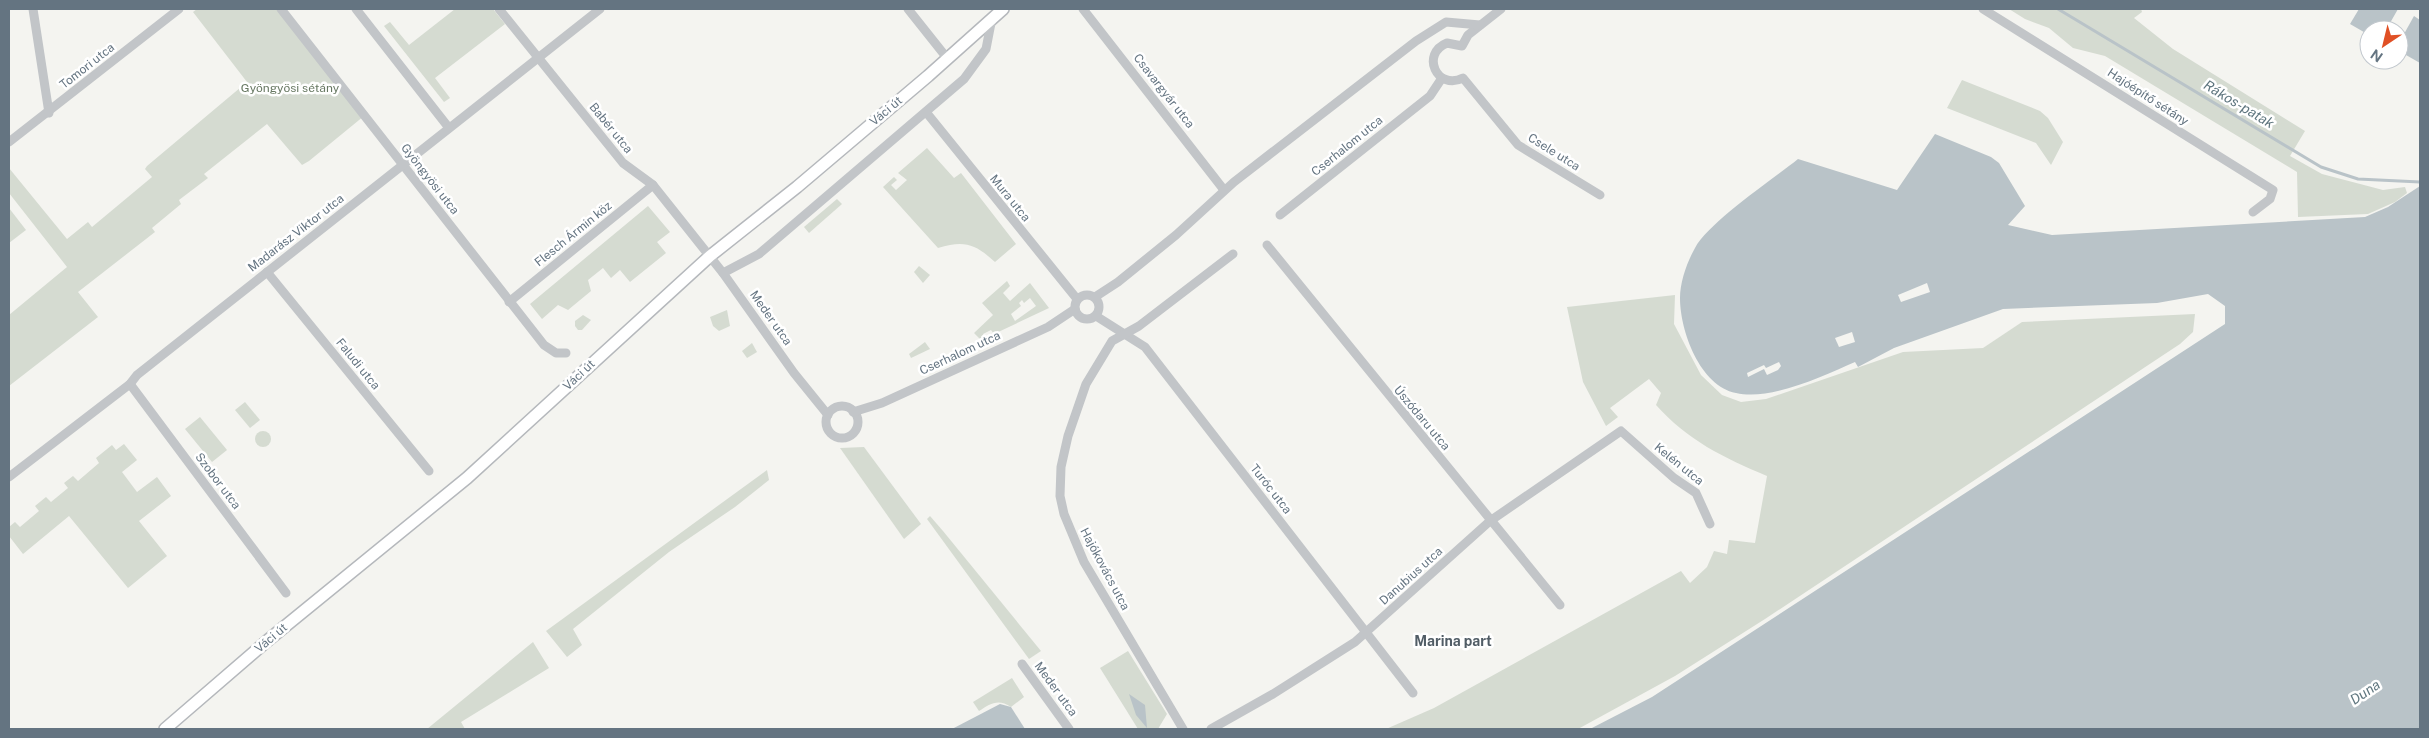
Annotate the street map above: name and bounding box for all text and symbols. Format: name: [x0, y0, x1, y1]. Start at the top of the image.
north arrow: [2359, 20, 2409, 70]
street label: Tomori utca: [57, 40, 117, 92]
text: N: [2367, 46, 2386, 65]
street label: Csavargyár utca: [1131, 51, 1197, 131]
street label: Hajóépítő sétány: [2105, 66, 2192, 129]
water label: Rákos-patak: [2201, 77, 2277, 131]
park label: Gyöngyösi sétány: [241, 81, 340, 95]
street label: Váci út: [867, 93, 905, 129]
street label: Babér utca: [586, 100, 636, 156]
street label: Cserhalom utca: [1309, 113, 1385, 179]
street label: Csele utca: [1525, 131, 1583, 173]
street label: Gyöngyösi utca: [398, 141, 462, 217]
street label: Mura utca: [987, 172, 1033, 224]
street label: Madarász Viktor utca: [245, 191, 347, 275]
street label: Flesch Ármin köz: [532, 199, 614, 269]
street label: Meder utca: [747, 288, 795, 348]
street label: Cserhalom utca: [917, 328, 1003, 378]
street label: Faludi utca: [333, 336, 383, 392]
street label: Váci út: [560, 357, 598, 393]
street label: Úszódaru utca: [1391, 383, 1453, 453]
street label: Kelén utca: [1652, 440, 1706, 488]
street label: Szobor utca: [192, 450, 244, 512]
street label: Turóc utca: [1247, 462, 1295, 516]
street label: Hajókovács utca: [1077, 525, 1133, 613]
street label: Danubius utca: [1377, 544, 1445, 608]
street label: Váci út: [252, 620, 290, 656]
district label: Marina part: [1414, 633, 1492, 649]
street label: Meder utca: [1032, 659, 1080, 719]
water label: Duna: [2347, 676, 2383, 708]

